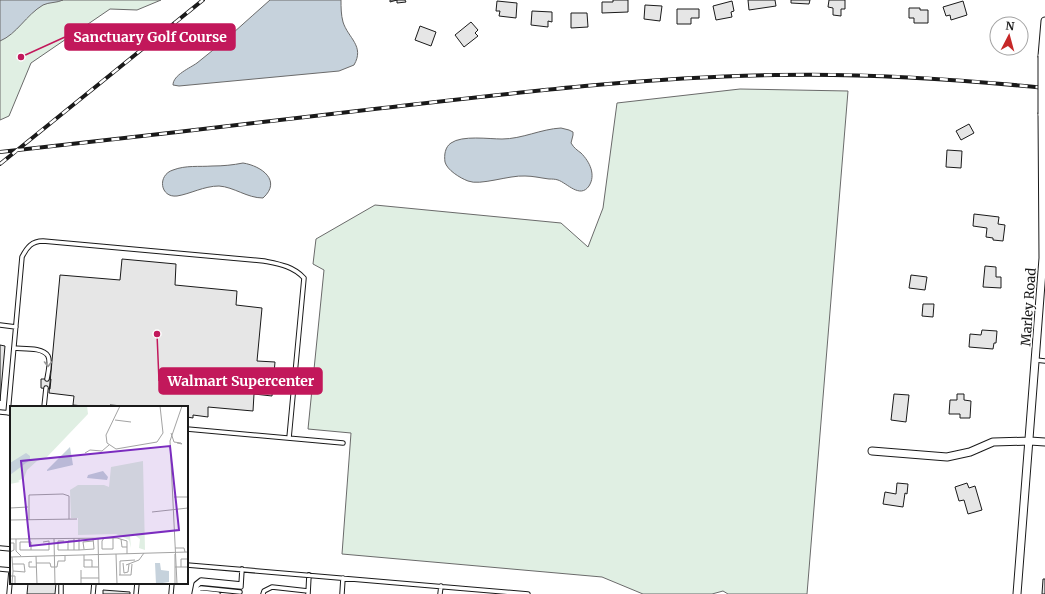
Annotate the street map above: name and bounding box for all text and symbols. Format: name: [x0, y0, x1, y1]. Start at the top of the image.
north arrow: [989, 16, 1029, 56]
text: N: [1005, 19, 1015, 34]
callout: Sanctuary Golf Course: [65, 24, 235, 50]
text: Sanctuary Golf Course: [73, 28, 227, 46]
street label: Marley Road: [1017, 267, 1040, 347]
one-way arrow: [44, 361, 52, 367]
callout: Walmart Supercenter: [159, 368, 322, 394]
text: Walmart Supercenter: [167, 372, 315, 390]
inset map: [10, 406, 188, 584]

